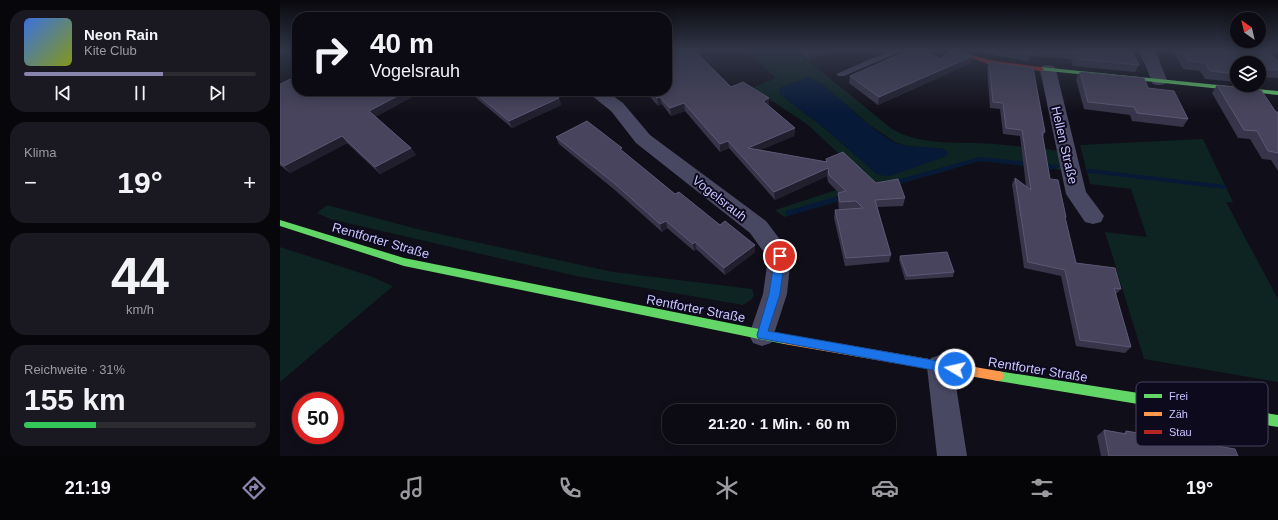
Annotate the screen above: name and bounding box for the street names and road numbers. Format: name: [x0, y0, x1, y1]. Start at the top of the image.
street label: Hellen Straße: [1048, 105, 1081, 186]
street label: Vogelsrauh: [689, 172, 750, 224]
street label: Rentforter Straße: [331, 219, 431, 262]
street label: Rentforter Straße: [645, 292, 747, 325]
street label: Rentforter Straße: [987, 354, 1089, 385]

